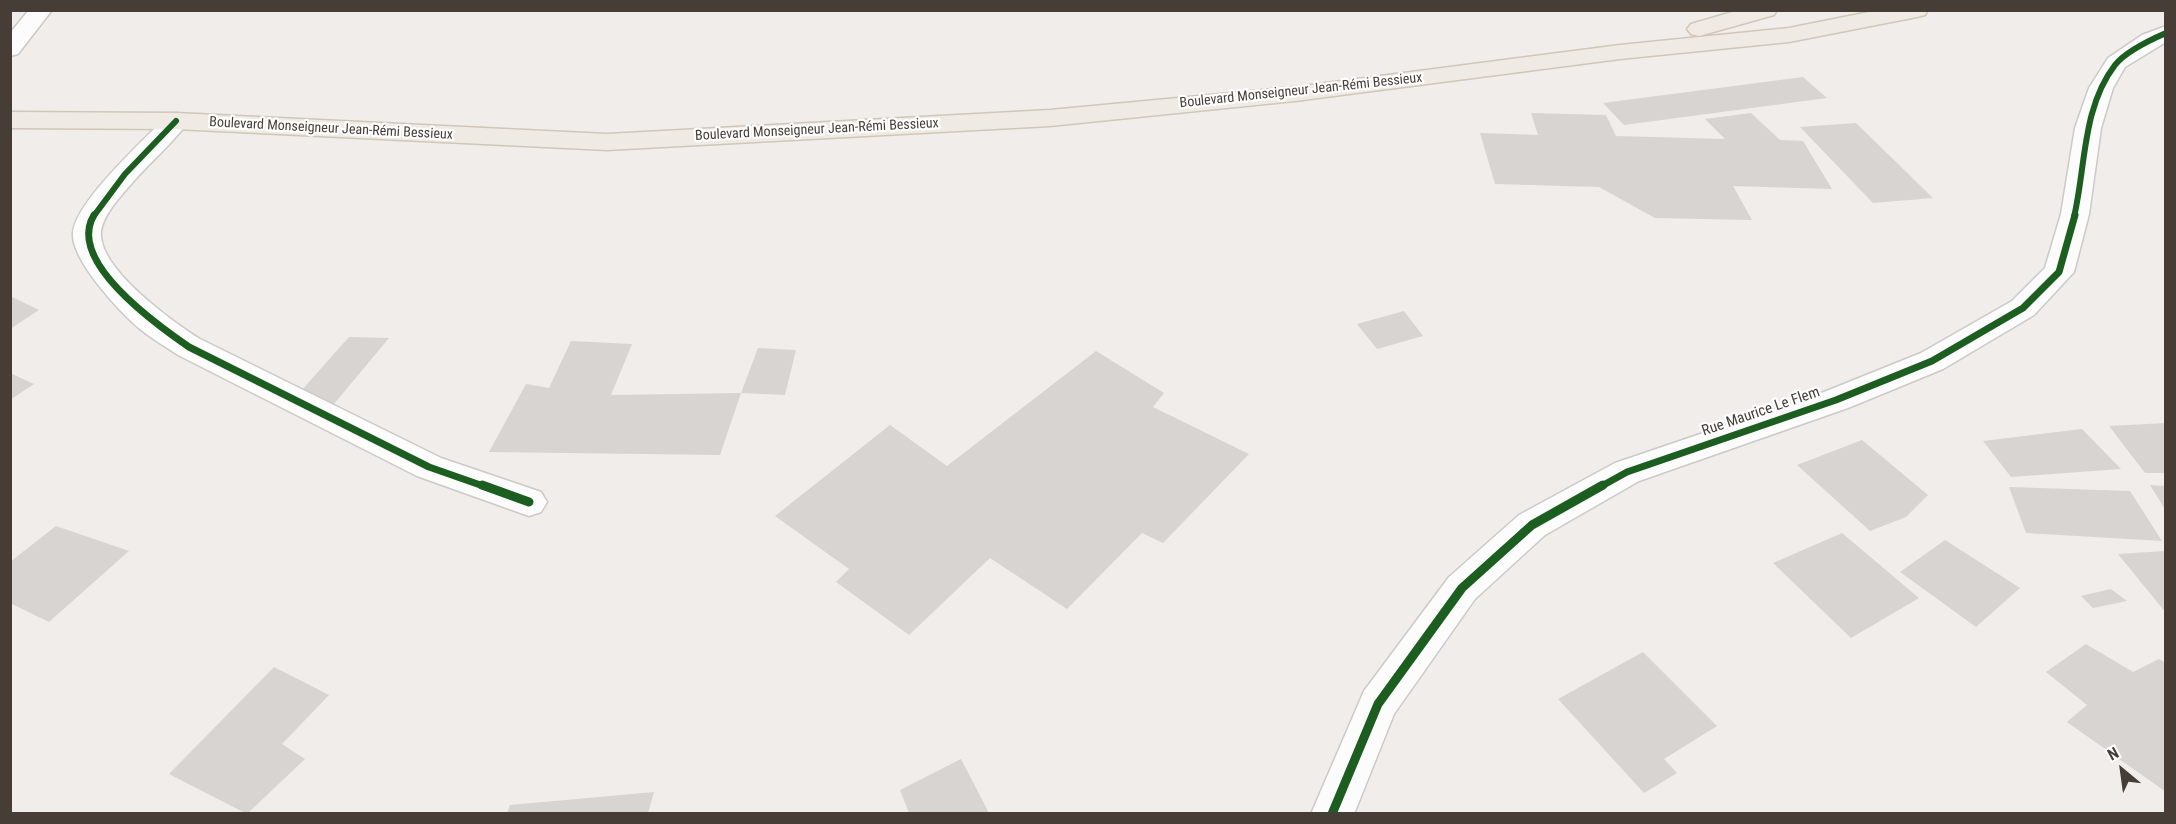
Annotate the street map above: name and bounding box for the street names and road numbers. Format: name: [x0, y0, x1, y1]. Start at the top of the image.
street label: Boulevard Monseigneur Jean-Rémi Bessieux: [1179, 70, 1423, 112]
street label: Boulevard Monseigneur Jean-Rémi Bessieux: [209, 114, 453, 144]
street label: Boulevard Monseigneur Jean-Rémi Bessieux: [695, 115, 939, 145]
street label: Rue Maurice Le Flem: [1700, 383, 1822, 441]

